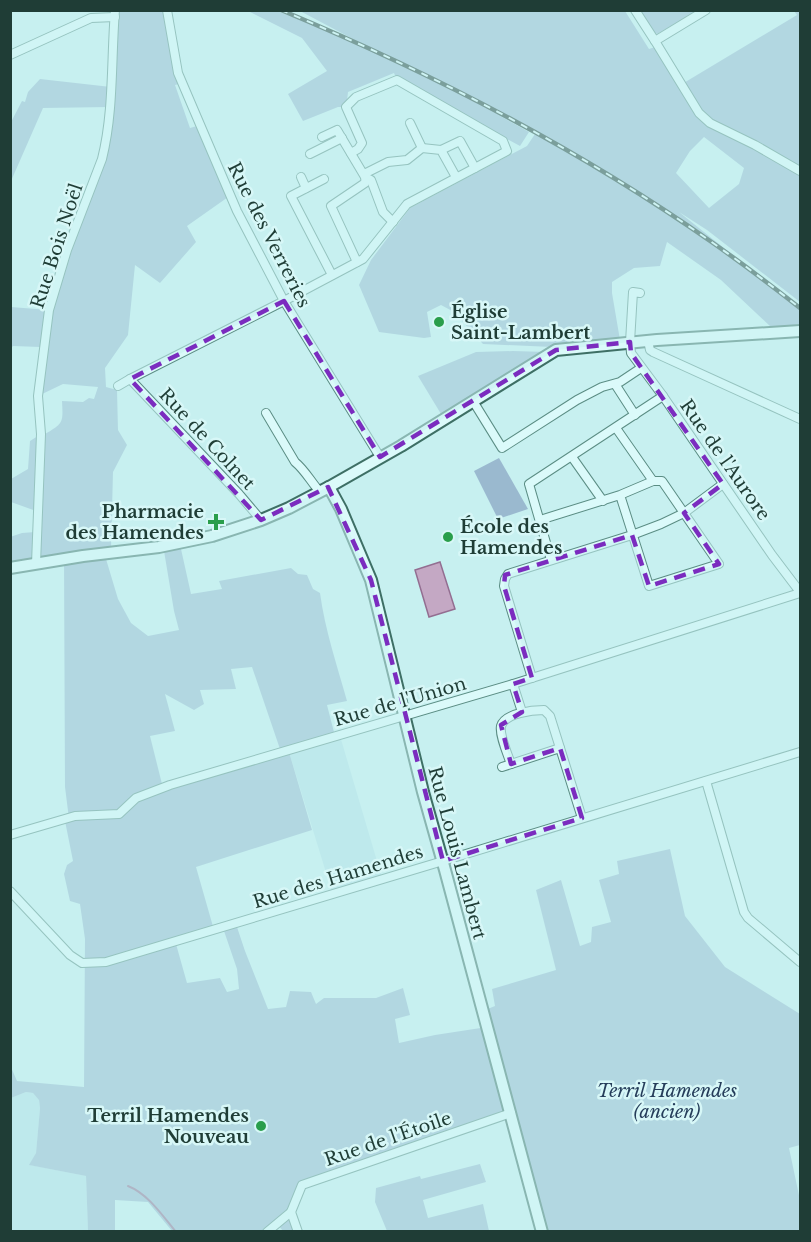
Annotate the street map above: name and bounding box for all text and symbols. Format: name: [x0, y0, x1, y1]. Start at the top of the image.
street label: Rue des Verreries: [223, 159, 315, 311]
street label: Rue Bois Noël: [26, 180, 88, 311]
place label: Église Saint-Lambert: [451, 300, 590, 344]
marker: Église Saint-Lambert: [432, 315, 446, 329]
street label: Rue de Colnet: [154, 384, 260, 495]
street label: Rue de l'Aurore: [675, 395, 775, 525]
place label: Pharmacie des Hamendes: [66, 501, 204, 544]
marker: Pharmacie des Hamendes: [209, 515, 223, 529]
place label: École des Hamendes: [460, 515, 562, 559]
marker: École des Hamendes: [441, 530, 455, 544]
street label: Rue de l'Union: [331, 673, 469, 731]
street label: Rue Louis Lambert: [423, 764, 491, 942]
street label: Rue des Hamendes: [250, 841, 426, 913]
park label: Terril Hamendes (ancien): [597, 1080, 737, 1123]
place label: Terril Hamendes Nouveau: [87, 1105, 249, 1148]
street label: Rue de l'Étoile: [321, 1106, 454, 1171]
marker: Terril Hamendes Nouveau: [254, 1119, 268, 1133]

